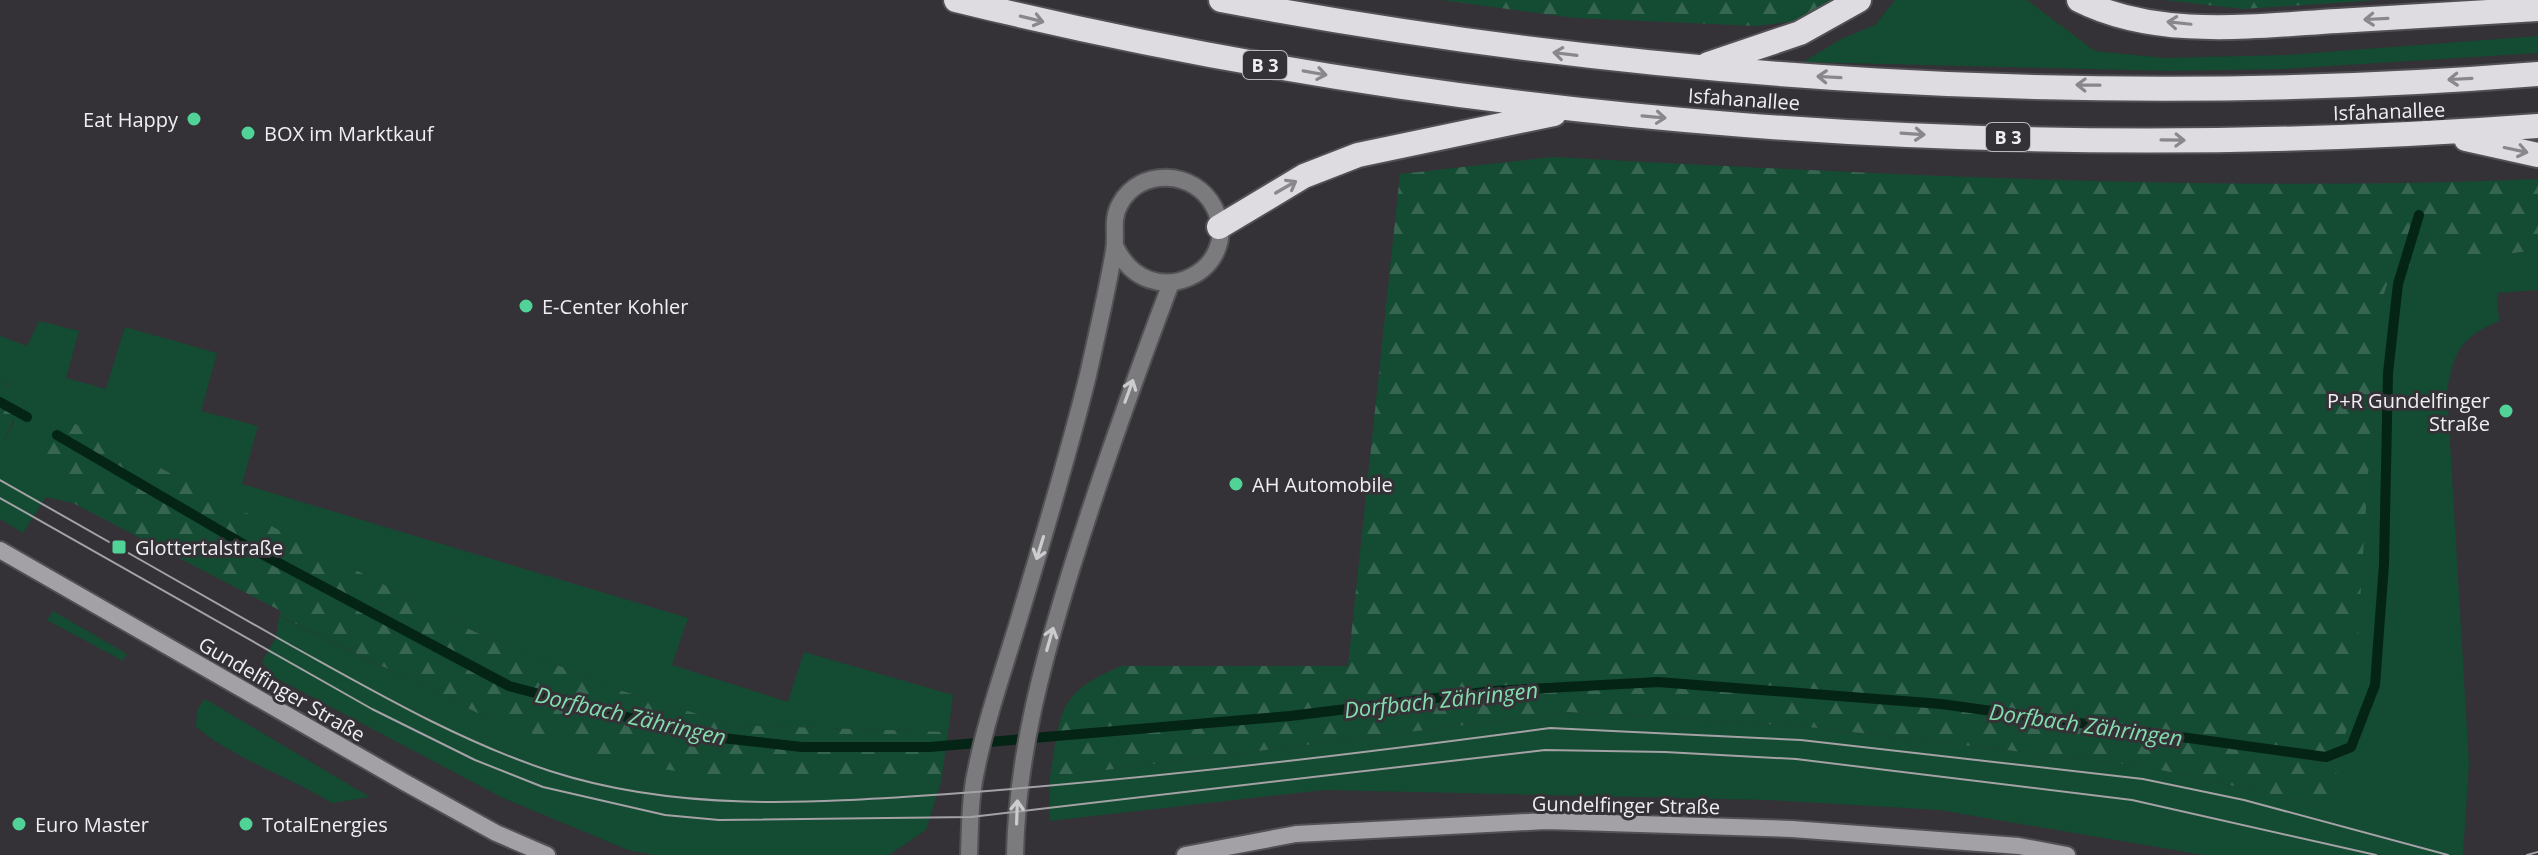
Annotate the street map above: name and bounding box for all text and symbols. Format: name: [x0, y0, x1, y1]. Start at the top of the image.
one-way arrow: [1019, 12, 1044, 27]
one-way arrow: [2363, 12, 2390, 27]
one-way arrow: [2166, 16, 2193, 31]
one-way arrow: [1553, 46, 1578, 61]
road number: B 3: [1243, 51, 1287, 79]
one-way arrow: [1302, 67, 1327, 82]
one-way arrow: [1816, 69, 1843, 84]
one-way arrow: [2447, 72, 2474, 87]
one-way arrow: [2075, 77, 2102, 93]
street label: Isfahanallee: [1687, 82, 1801, 116]
street label: Isfahanallee: [2332, 96, 2446, 126]
place label: Eat Happy: [83, 106, 179, 133]
marker: Eat Happy: [185, 110, 203, 128]
one-way arrow: [1640, 110, 1667, 125]
place label: BOX im Marktkauf: [264, 120, 435, 147]
road number: B 3: [1986, 123, 2030, 151]
marker: BOX im Marktkauf: [239, 124, 257, 142]
one-way arrow: [1899, 126, 1926, 141]
one-way arrow: [2159, 133, 2186, 148]
one-way arrow: [2503, 143, 2529, 158]
one-way arrow: [1274, 179, 1297, 195]
place label: E-Center Kohler: [542, 293, 688, 320]
marker: E-Center Kohler: [517, 297, 535, 315]
one-way arrow: [1123, 379, 1138, 404]
place label: P+R Gundelfinger Straße: [2327, 387, 2490, 437]
marker: P+R Gundelfinger Straße: [2497, 402, 2515, 420]
place label: AH Automobile: [1252, 471, 1393, 498]
marker: AH Automobile: [1227, 475, 1245, 493]
place label: Glottertalstraße: [135, 534, 283, 561]
one-way arrow: [1032, 535, 1046, 560]
marker: Glottertalstraße: [110, 538, 128, 556]
one-way arrow: [1044, 627, 1059, 653]
street label: Gundelfinger Straße: [194, 630, 370, 748]
water label: Dorfbach Zähringen: [1342, 674, 1540, 724]
water label: Dorfbach Zähringen: [533, 678, 729, 752]
water label: Dorfbach Zähringen: [1987, 696, 2185, 752]
street label: Gundelfinger Straße: [1532, 790, 1720, 820]
one-way arrow: [1009, 799, 1024, 826]
place label: Euro Master: [35, 811, 149, 838]
place label: TotalEnergies: [262, 811, 388, 838]
marker: Euro Master: [10, 815, 28, 833]
marker: TotalEnergies: [237, 815, 255, 833]

